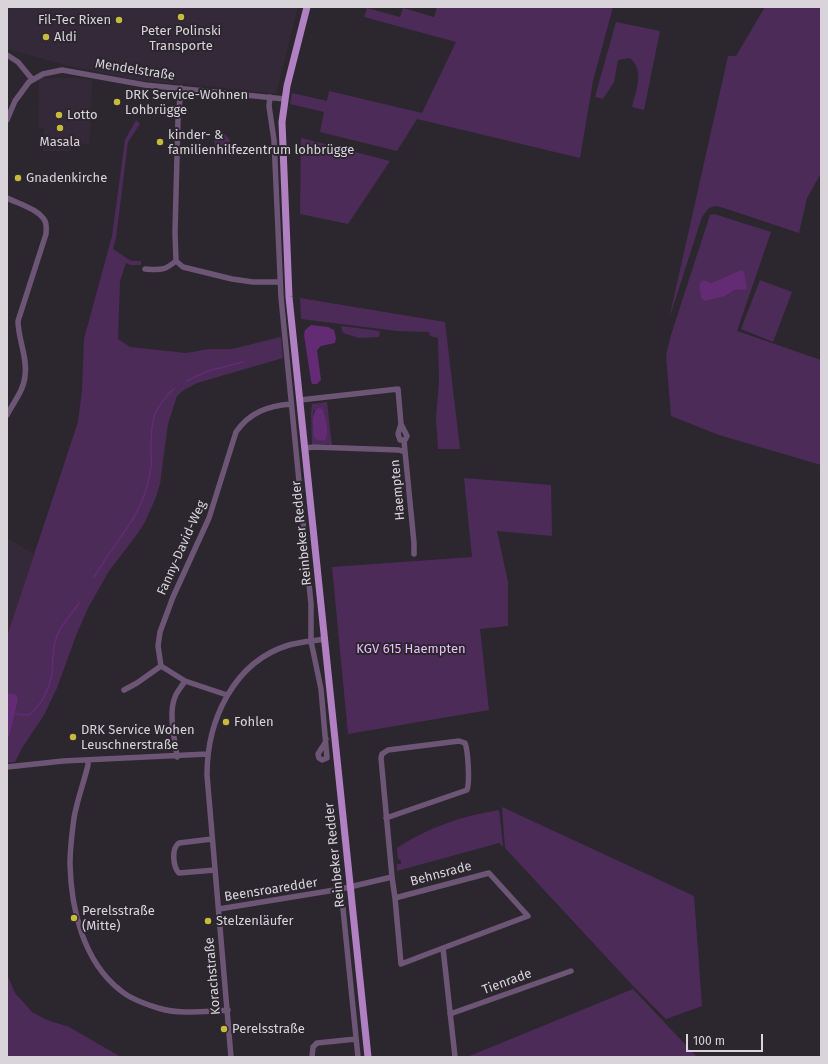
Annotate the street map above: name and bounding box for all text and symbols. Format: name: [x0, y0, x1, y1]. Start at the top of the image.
place label: Fil-Tec Rixen: [38, 12, 111, 28]
marker: Peter Polinski Transporte: [176, 12, 186, 22]
marker: Fil-Tec Rixen: [114, 15, 124, 25]
place label: Peter Polinski Transporte: [141, 23, 221, 54]
place label: Aldi: [54, 29, 77, 45]
marker: Aldi: [41, 32, 51, 42]
street label: Mendelstraße: [94, 56, 176, 84]
place label: DRK Service-Wohnen Lohbrügge: [125, 87, 248, 118]
marker: DRK Service-Wohnen Lohbrügge: [112, 97, 122, 107]
place label: Lotto: [67, 107, 98, 123]
marker: Lotto: [54, 110, 64, 120]
marker: Masala: [55, 123, 65, 133]
place label: kinder- & familienhilfezentrum lohbrügge: [168, 127, 354, 158]
place label: Masala: [40, 134, 80, 150]
marker: kinder- & familienhilfezentrum lohbrügge: [155, 137, 165, 147]
place label: Gnadenkirche: [26, 170, 107, 186]
marker: Gnadenkirche: [13, 173, 23, 183]
street label: Haempten: [388, 459, 408, 521]
street label: Reinbeker Redder: [289, 480, 315, 586]
street label: Fanny-David-Weg: [154, 498, 210, 598]
park label: KGV 615 Haempten: [356, 641, 466, 657]
place label: Fohlen: [234, 714, 274, 730]
marker: Fohlen: [221, 717, 231, 727]
place label: DRK Service Wohen Leuschnerstraße: [81, 722, 195, 753]
marker: DRK Service Wohen Leuschnerstraße: [68, 732, 78, 742]
street label: Reinbeker Redder: [322, 802, 348, 908]
street label: Behnsrade: [409, 858, 473, 890]
street label: Beensroaredder: [223, 875, 319, 905]
place label: Perelsstraße (Mitte): [82, 903, 155, 934]
marker: Perelsstraße (Mitte): [69, 913, 79, 923]
place label: Stelzenläufer: [216, 913, 294, 929]
marker: Stelzenläufer: [203, 916, 213, 926]
street label: Korachstraße: [202, 937, 224, 1015]
street label: Tienrade: [480, 966, 534, 998]
place label: Perelsstraße: [232, 1021, 305, 1037]
marker: Perelsstraße: [219, 1024, 229, 1034]
scale bar: [688, 1026, 765, 1052]
text: 100 m: [693, 1034, 725, 1048]

